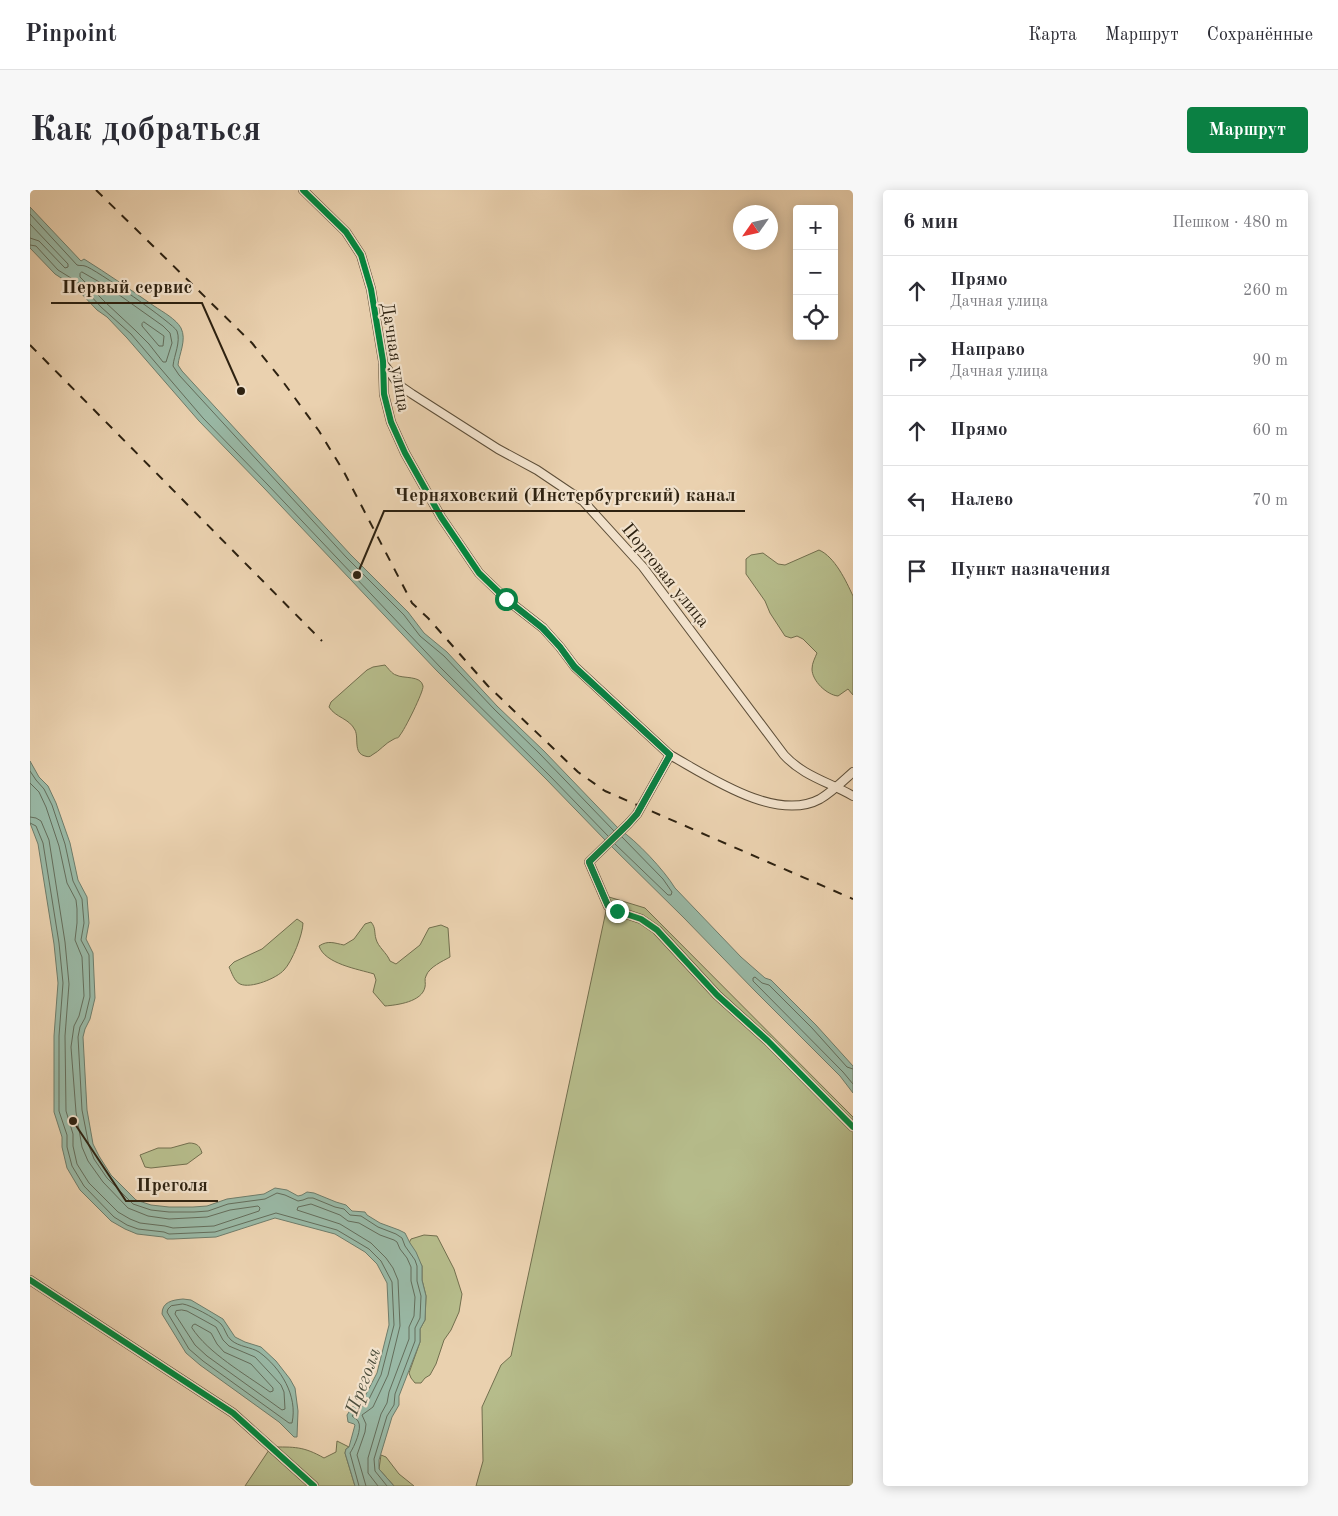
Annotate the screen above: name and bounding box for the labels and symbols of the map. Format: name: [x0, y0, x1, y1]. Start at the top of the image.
north arrow: [733, 205, 778, 250]
callout: Первый сервис: [51, 269, 202, 303]
text: Первый сервис: [62, 279, 193, 298]
street label: Дачная улица: [377, 301, 413, 413]
callout: Черняховский (Инстербургский) канал: [384, 477, 745, 511]
text: Черняховский (Инстербургский) канал: [394, 487, 736, 506]
street label: Портовая улица: [618, 520, 713, 631]
route start: [495, 588, 518, 611]
route end: [606, 900, 629, 923]
callout: Преголя: [126, 1167, 218, 1201]
text: Преголя: [136, 1177, 208, 1196]
water label: Преголя: [343, 1346, 385, 1419]

